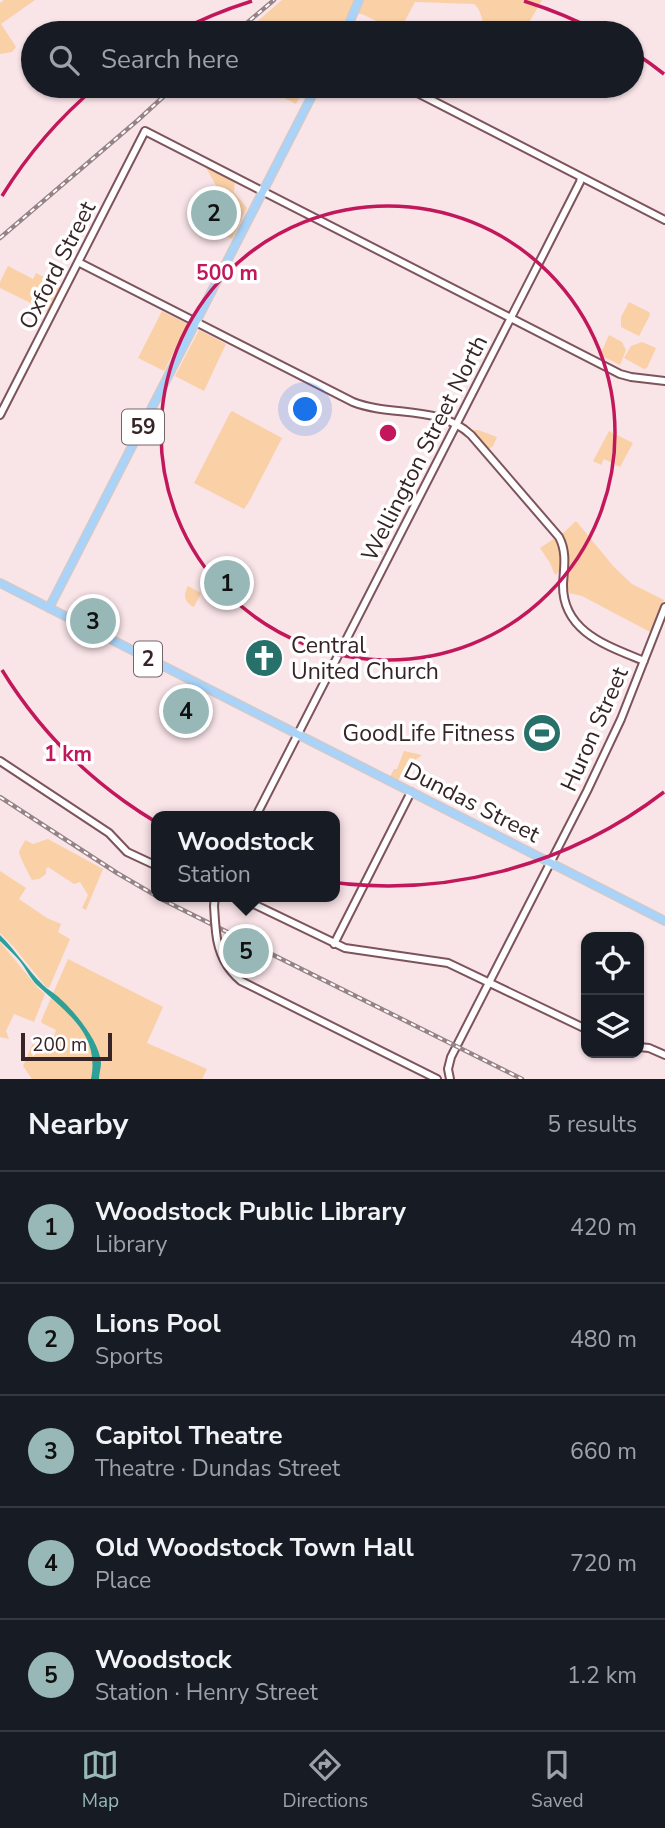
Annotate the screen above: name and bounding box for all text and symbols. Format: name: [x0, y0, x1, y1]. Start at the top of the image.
search box: [21, 21, 644, 98]
icon: search: [45, 41, 83, 79]
text: Search here: [101, 42, 239, 77]
pin: 2: [191, 187, 237, 239]
street label: Oxford Street: [12, 195, 103, 335]
text: 500 m: [196, 259, 258, 287]
street label: Wellington Street North: [354, 330, 495, 567]
your location: [288, 392, 322, 426]
road number: 59: [122, 410, 164, 444]
centre of rings: [376, 421, 400, 445]
pin: 1: [204, 557, 250, 609]
pin: 3: [70, 595, 116, 647]
place label: Central United Church: [291, 630, 439, 687]
church icon: Central United Church: [243, 637, 285, 679]
road number: 2: [134, 642, 162, 676]
street label: Huron Street: [553, 661, 636, 796]
pin: 4: [163, 685, 209, 737]
sports icon: GoodLife Fitness: [521, 712, 563, 754]
place label: GoodLife Fitness: [343, 718, 515, 749]
text: 1 km: [44, 740, 92, 768]
street label: Dundas Street: [399, 755, 546, 850]
popup: [151, 811, 340, 902]
text: Woodstock: [177, 824, 314, 859]
text: Station: [177, 859, 251, 890]
pin: 5: [223, 925, 269, 977]
map controls: [581, 932, 644, 1058]
button: locate: [581, 932, 644, 995]
button: layers: [581, 995, 644, 1058]
scale bar: [21, 1030, 112, 1062]
text: 200 m: [32, 1032, 87, 1058]
text: Nearby: [28, 1104, 128, 1145]
text: 5 results: [547, 1109, 637, 1140]
text: Woodstock Public Library: [95, 1194, 406, 1229]
text: 1: [44, 1212, 58, 1243]
text: 420 m: [570, 1212, 637, 1243]
text: Library: [95, 1229, 167, 1260]
text: Lions Pool: [95, 1306, 221, 1341]
text: 2: [44, 1324, 58, 1355]
text: 480 m: [570, 1324, 637, 1355]
text: Sports: [95, 1341, 163, 1372]
text: Capitol Theatre: [95, 1418, 283, 1453]
text: 3: [44, 1436, 58, 1467]
text: 660 m: [570, 1436, 637, 1467]
text: Theatre · Dundas Street: [95, 1453, 340, 1484]
text: Old Woodstock Town Hall: [95, 1530, 414, 1565]
text: 4: [44, 1548, 58, 1579]
text: 720 m: [570, 1548, 637, 1579]
text: Place: [95, 1565, 151, 1596]
text: Woodstock: [95, 1642, 231, 1677]
text: 5: [44, 1660, 58, 1691]
text: 1.2 km: [567, 1660, 637, 1691]
text: Station · Henry Street: [95, 1677, 318, 1708]
tab: Map: [81, 1746, 119, 1814]
tab: Directions: [282, 1746, 368, 1814]
tab: Saved: [531, 1746, 584, 1814]

